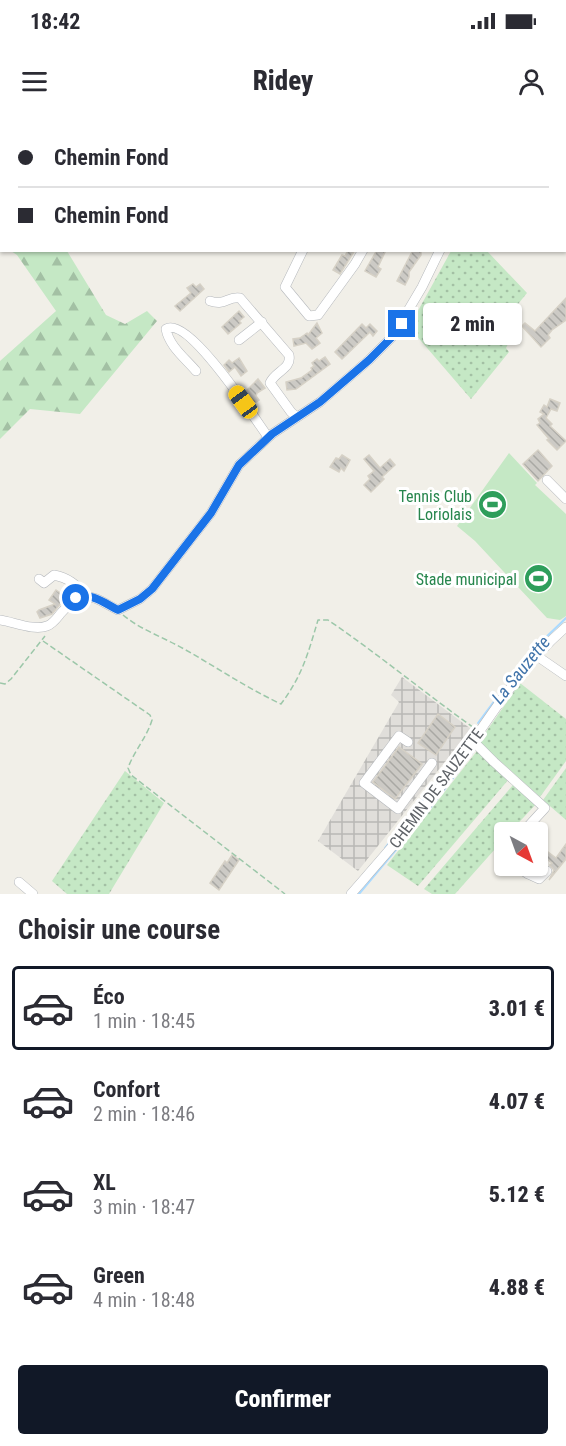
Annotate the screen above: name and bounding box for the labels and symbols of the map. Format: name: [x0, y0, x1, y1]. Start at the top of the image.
callout: 2 min: [423, 303, 522, 345]
route end: [388, 310, 415, 337]
car: [225, 382, 261, 422]
place label: Tennis Club Loriolais: [398, 487, 472, 524]
sports icon: Tennis Club Loriolais: [477, 489, 509, 521]
sports icon: Stade municipal: [522, 563, 554, 595]
place label: Stade municipal: [416, 570, 517, 589]
route start: [62, 584, 89, 611]
water label: La Sauzette: [487, 632, 554, 708]
street label: CHEMIN DE SAUZETTE: [385, 725, 488, 852]
north arrow: [494, 822, 548, 876]

